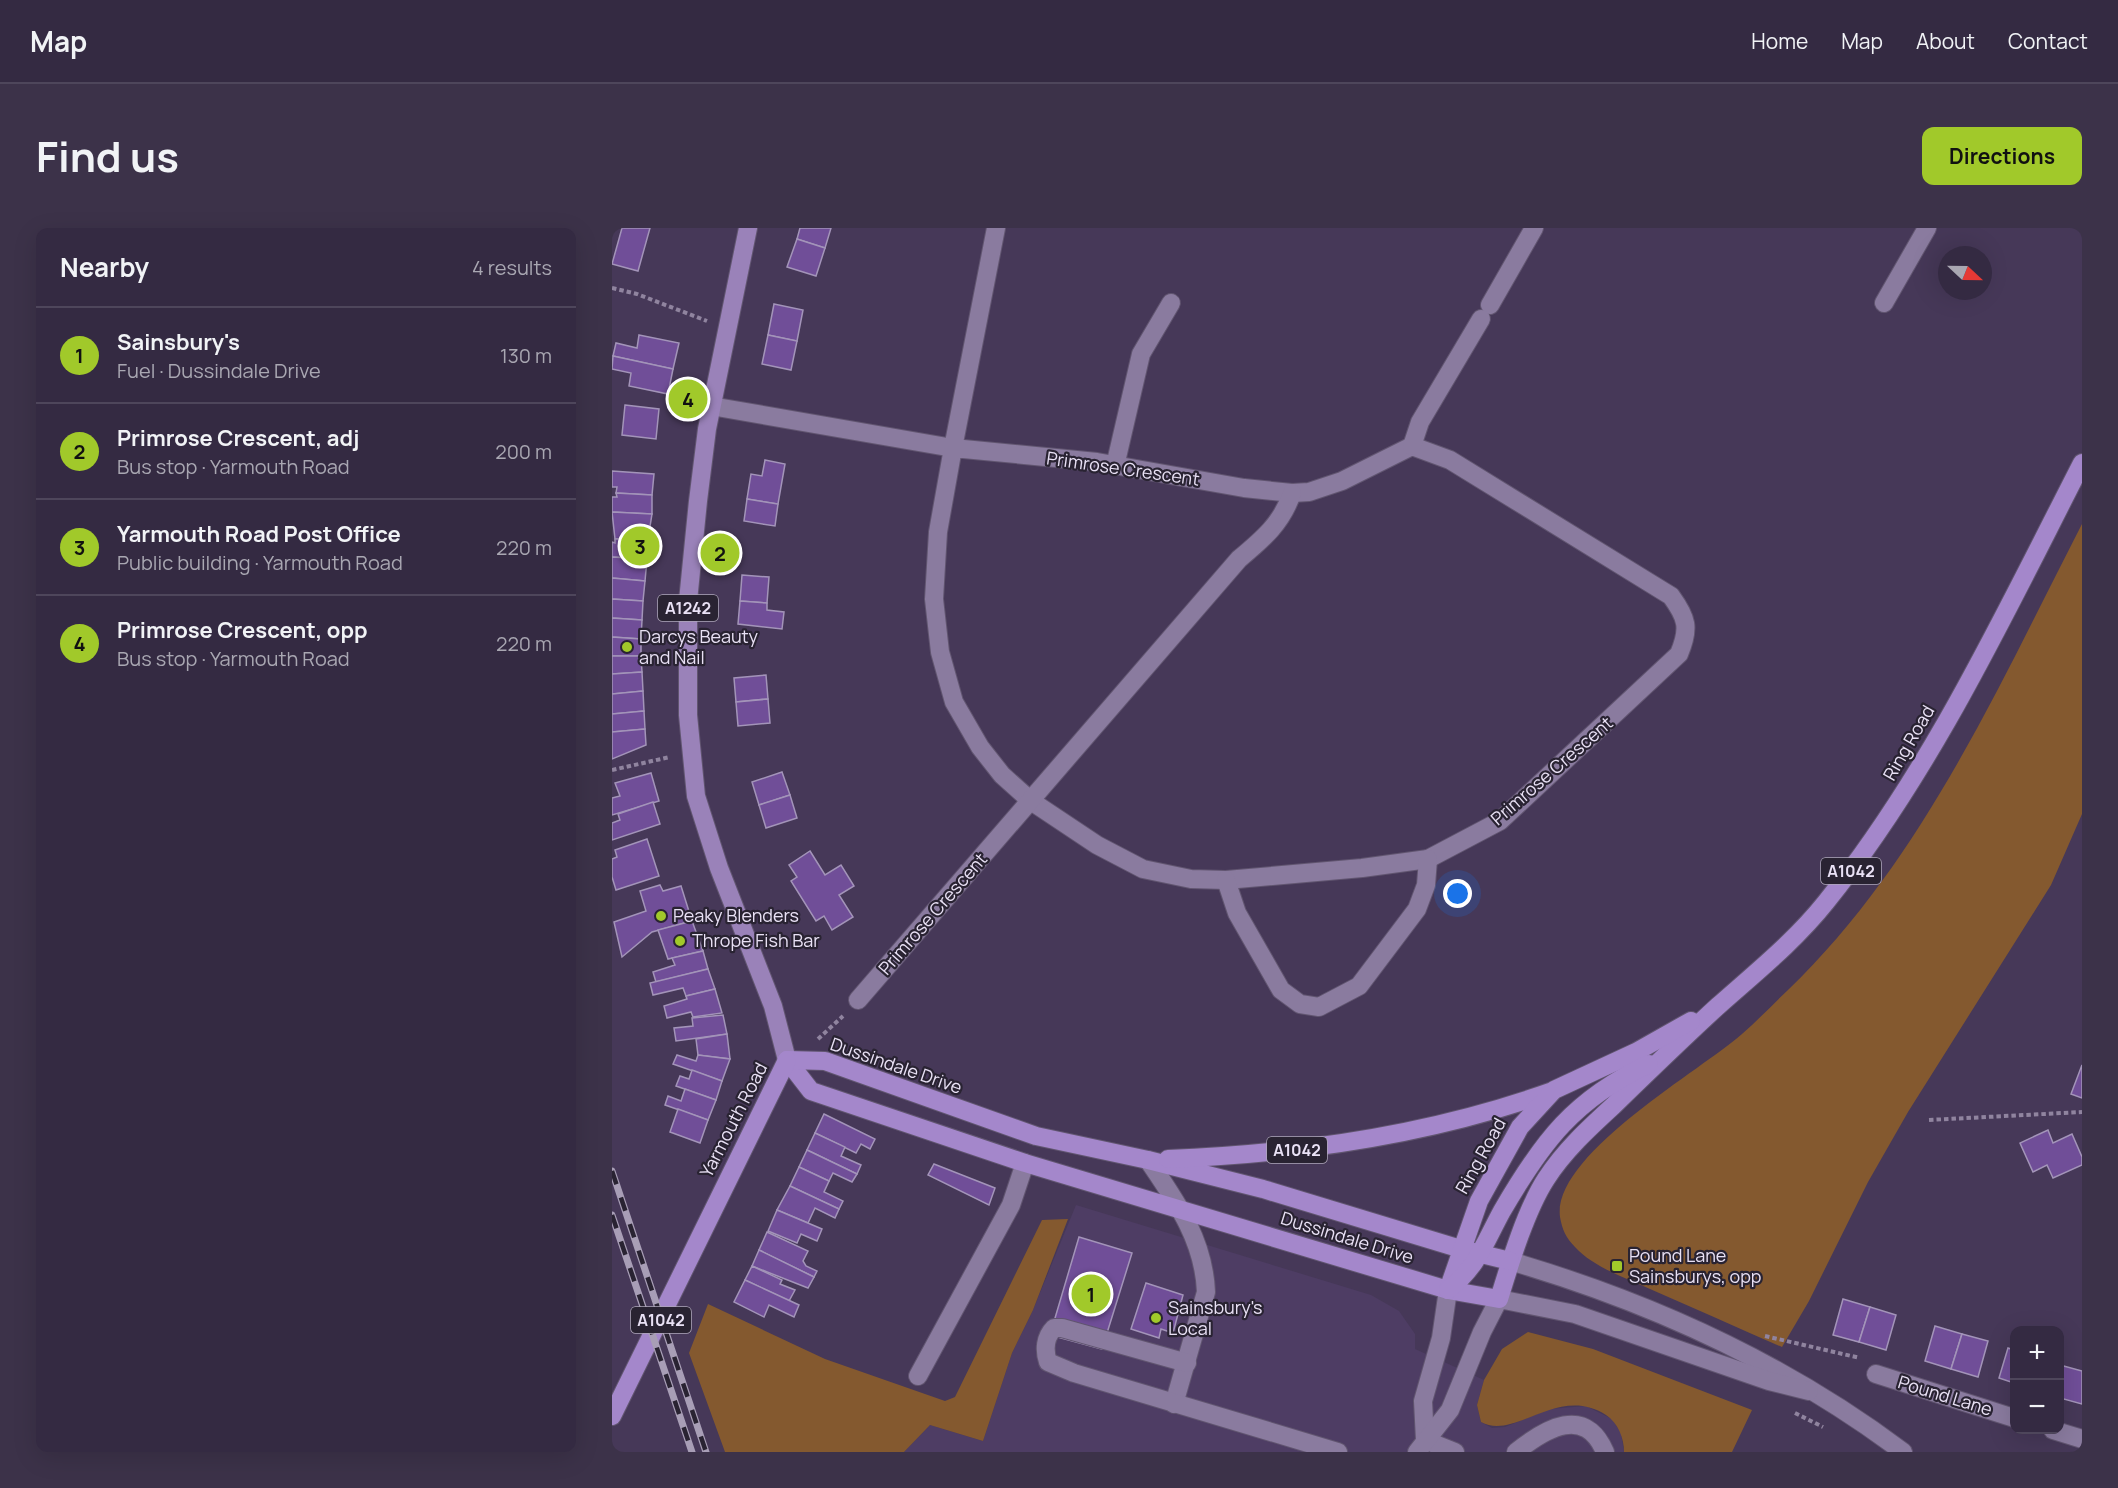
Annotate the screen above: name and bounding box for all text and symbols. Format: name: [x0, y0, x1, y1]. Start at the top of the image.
text: Map: [30, 22, 87, 60]
text: Home: [1751, 27, 1808, 55]
text: Map: [1841, 27, 1883, 55]
text: About: [1916, 27, 1975, 55]
text: Contact: [2008, 27, 2088, 55]
text: Find us: [36, 127, 179, 185]
button: Directions: [1922, 127, 2082, 185]
north arrow: [1938, 246, 1992, 300]
text: Nearby: [60, 249, 149, 285]
text: 4 results: [472, 254, 552, 281]
text: Sainsbury's: [117, 327, 240, 357]
text: 1: [75, 342, 84, 369]
text: 130 m: [500, 342, 552, 369]
text: Fuel · Dussindale Drive: [117, 357, 321, 384]
pin: 4: [668, 376, 708, 422]
text: Primrose Crescent, adj: [117, 423, 359, 453]
text: 2: [74, 438, 85, 465]
text: 200 m: [495, 438, 552, 465]
street label: Primrose Crescent: [1045, 445, 1201, 491]
text: Bus stop · Yarmouth Road: [117, 453, 350, 480]
text: Yarmouth Road Post Office: [117, 519, 401, 549]
pin: 3: [621, 524, 660, 568]
pin: 2: [700, 530, 740, 576]
text: 3: [74, 534, 85, 561]
text: 220 m: [496, 534, 552, 561]
text: Public building · Yarmouth Road: [117, 549, 403, 576]
road number: A1242: [658, 595, 718, 621]
text: Primrose Crescent, opp: [117, 615, 367, 645]
place label: Darcys Beauty and Nail: [639, 624, 759, 669]
text: 4: [73, 630, 86, 657]
text: 220 m: [496, 630, 552, 657]
marker: Darcys Beauty and Nail: [620, 640, 634, 654]
text: Bus stop · Yarmouth Road: [117, 645, 350, 672]
street label: Ring Road: [1877, 700, 1939, 785]
street label: Primrose Crescent: [1485, 711, 1617, 830]
street label: Primrose Crescent: [873, 847, 992, 979]
road number: A1042: [1821, 858, 1881, 884]
your location: [1443, 879, 1472, 908]
place label: Peaky Blenders: [673, 903, 799, 927]
marker: Peaky Blenders: [654, 909, 668, 923]
place label: Thrope Fish Bar: [692, 928, 820, 952]
marker: Thrope Fish Bar: [673, 934, 687, 948]
street label: Dussindale Drive: [827, 1031, 965, 1099]
street label: Yarmouth Road: [694, 1058, 772, 1181]
street label: Ring Road: [1449, 1113, 1511, 1198]
road number: A1042: [1267, 1137, 1327, 1163]
street label: Dussindale Drive: [1278, 1205, 1417, 1269]
place label: Pound Lane Sainsburys, opp: [1629, 1243, 1761, 1288]
marker: Pound Lane Sainsburys, opp: [1610, 1259, 1624, 1273]
pin: 1: [1072, 1272, 1110, 1316]
place label: Sainsbury's Local: [1168, 1295, 1263, 1340]
road number: A1042: [631, 1307, 691, 1333]
marker: Sainsbury's Local: [1149, 1311, 1163, 1325]
map controls: [2010, 1326, 2064, 1434]
button: +: [2010, 1326, 2064, 1380]
street label: Pound Lane: [1895, 1369, 1995, 1421]
button: −: [2010, 1380, 2064, 1434]

